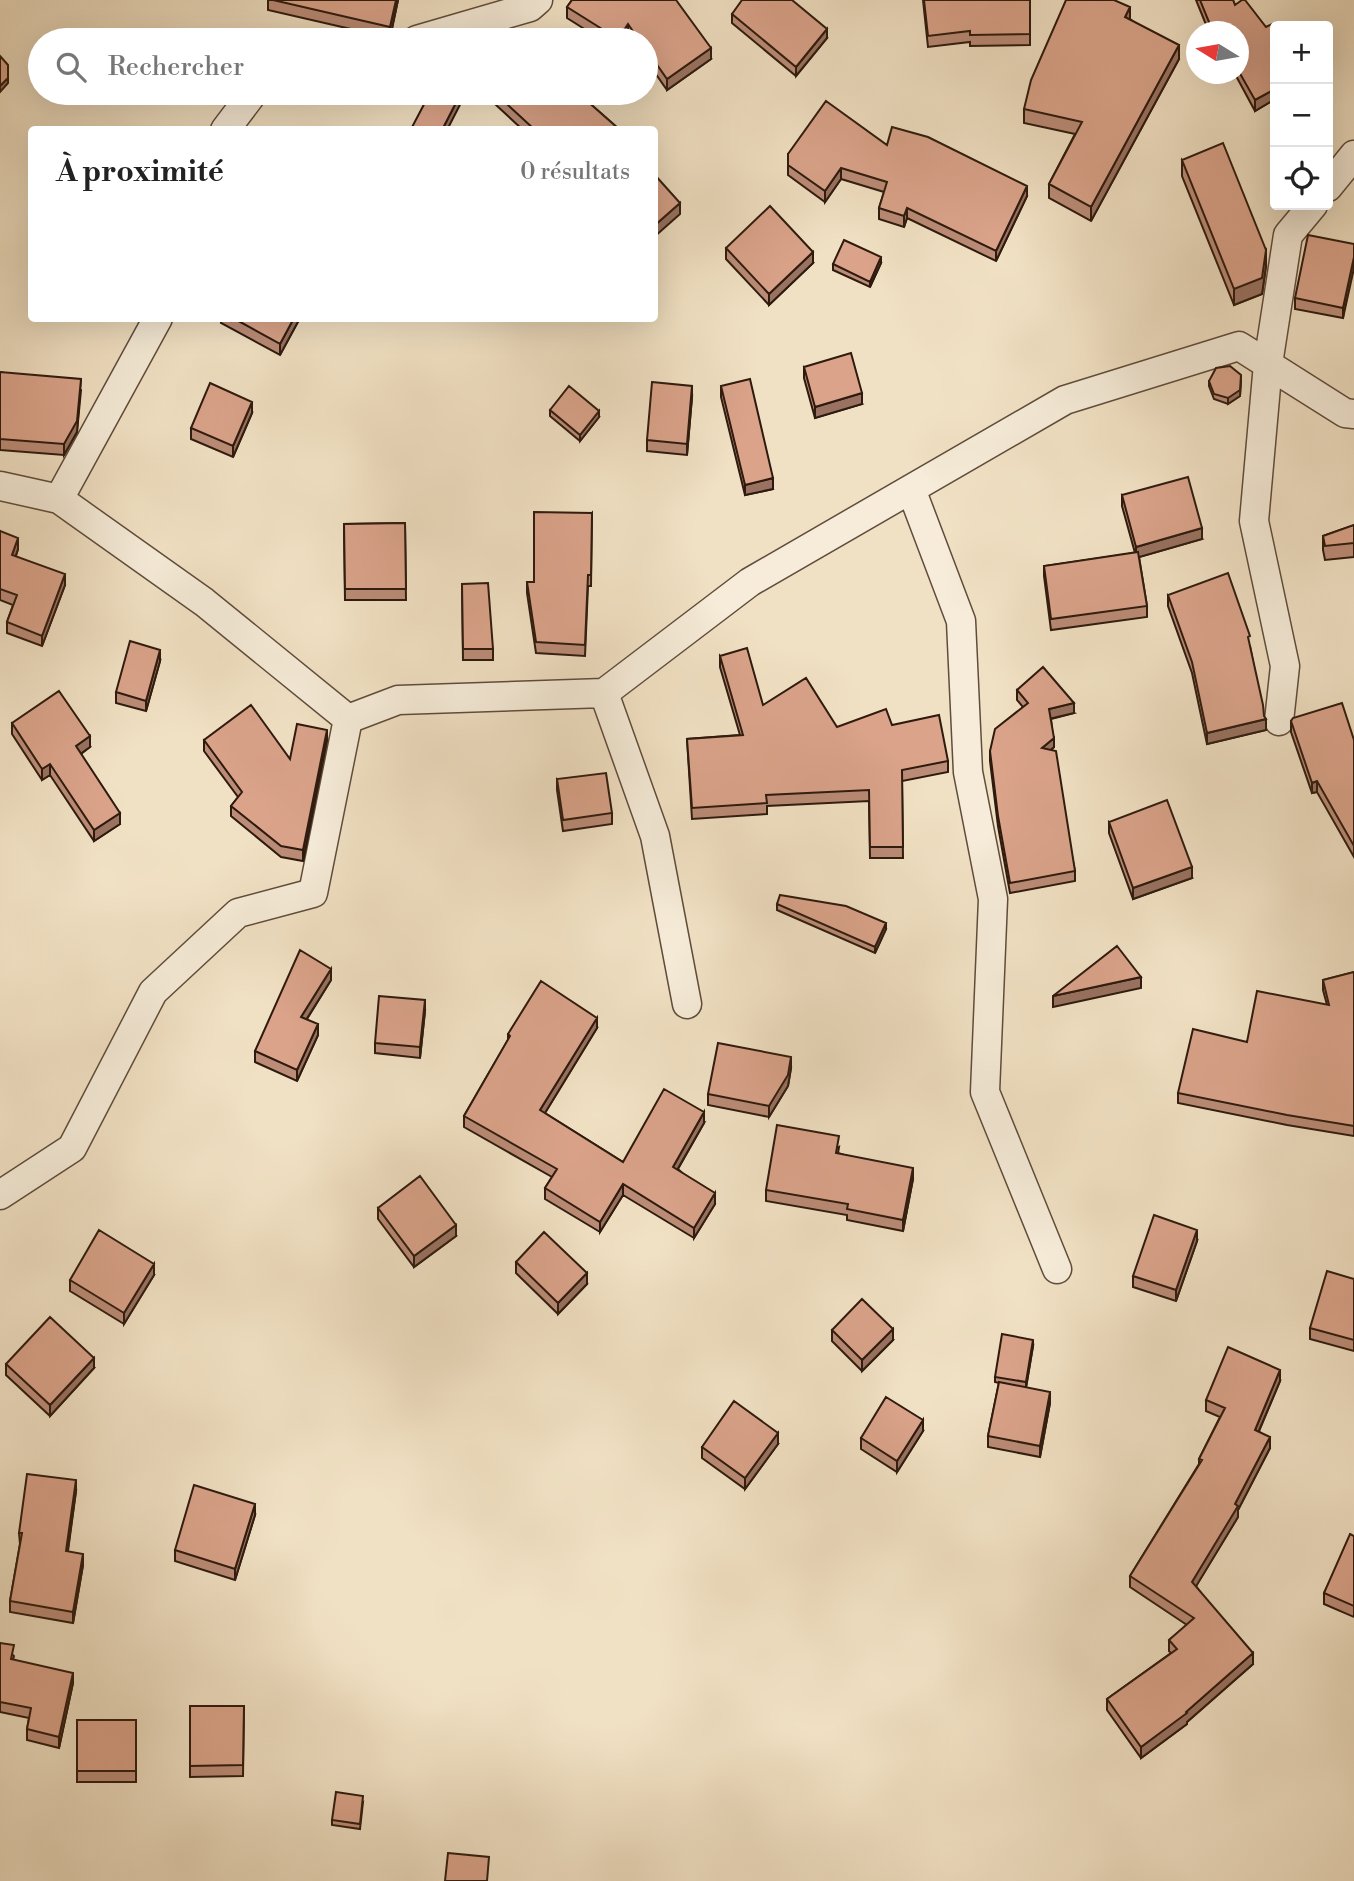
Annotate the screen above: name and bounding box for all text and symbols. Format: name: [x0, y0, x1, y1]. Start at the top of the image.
north arrow: [1186, 21, 1249, 84]
map controls: [1270, 21, 1333, 210]
button: +: [1270, 21, 1333, 84]
search box: [28, 28, 658, 105]
icon: search: [52, 48, 90, 86]
text: Rechercher: [108, 51, 244, 83]
button: −: [1270, 84, 1333, 147]
button: locate: [1270, 147, 1333, 210]
text: À proximité: [56, 153, 224, 191]
text: 0 résultats: [520, 158, 630, 186]

